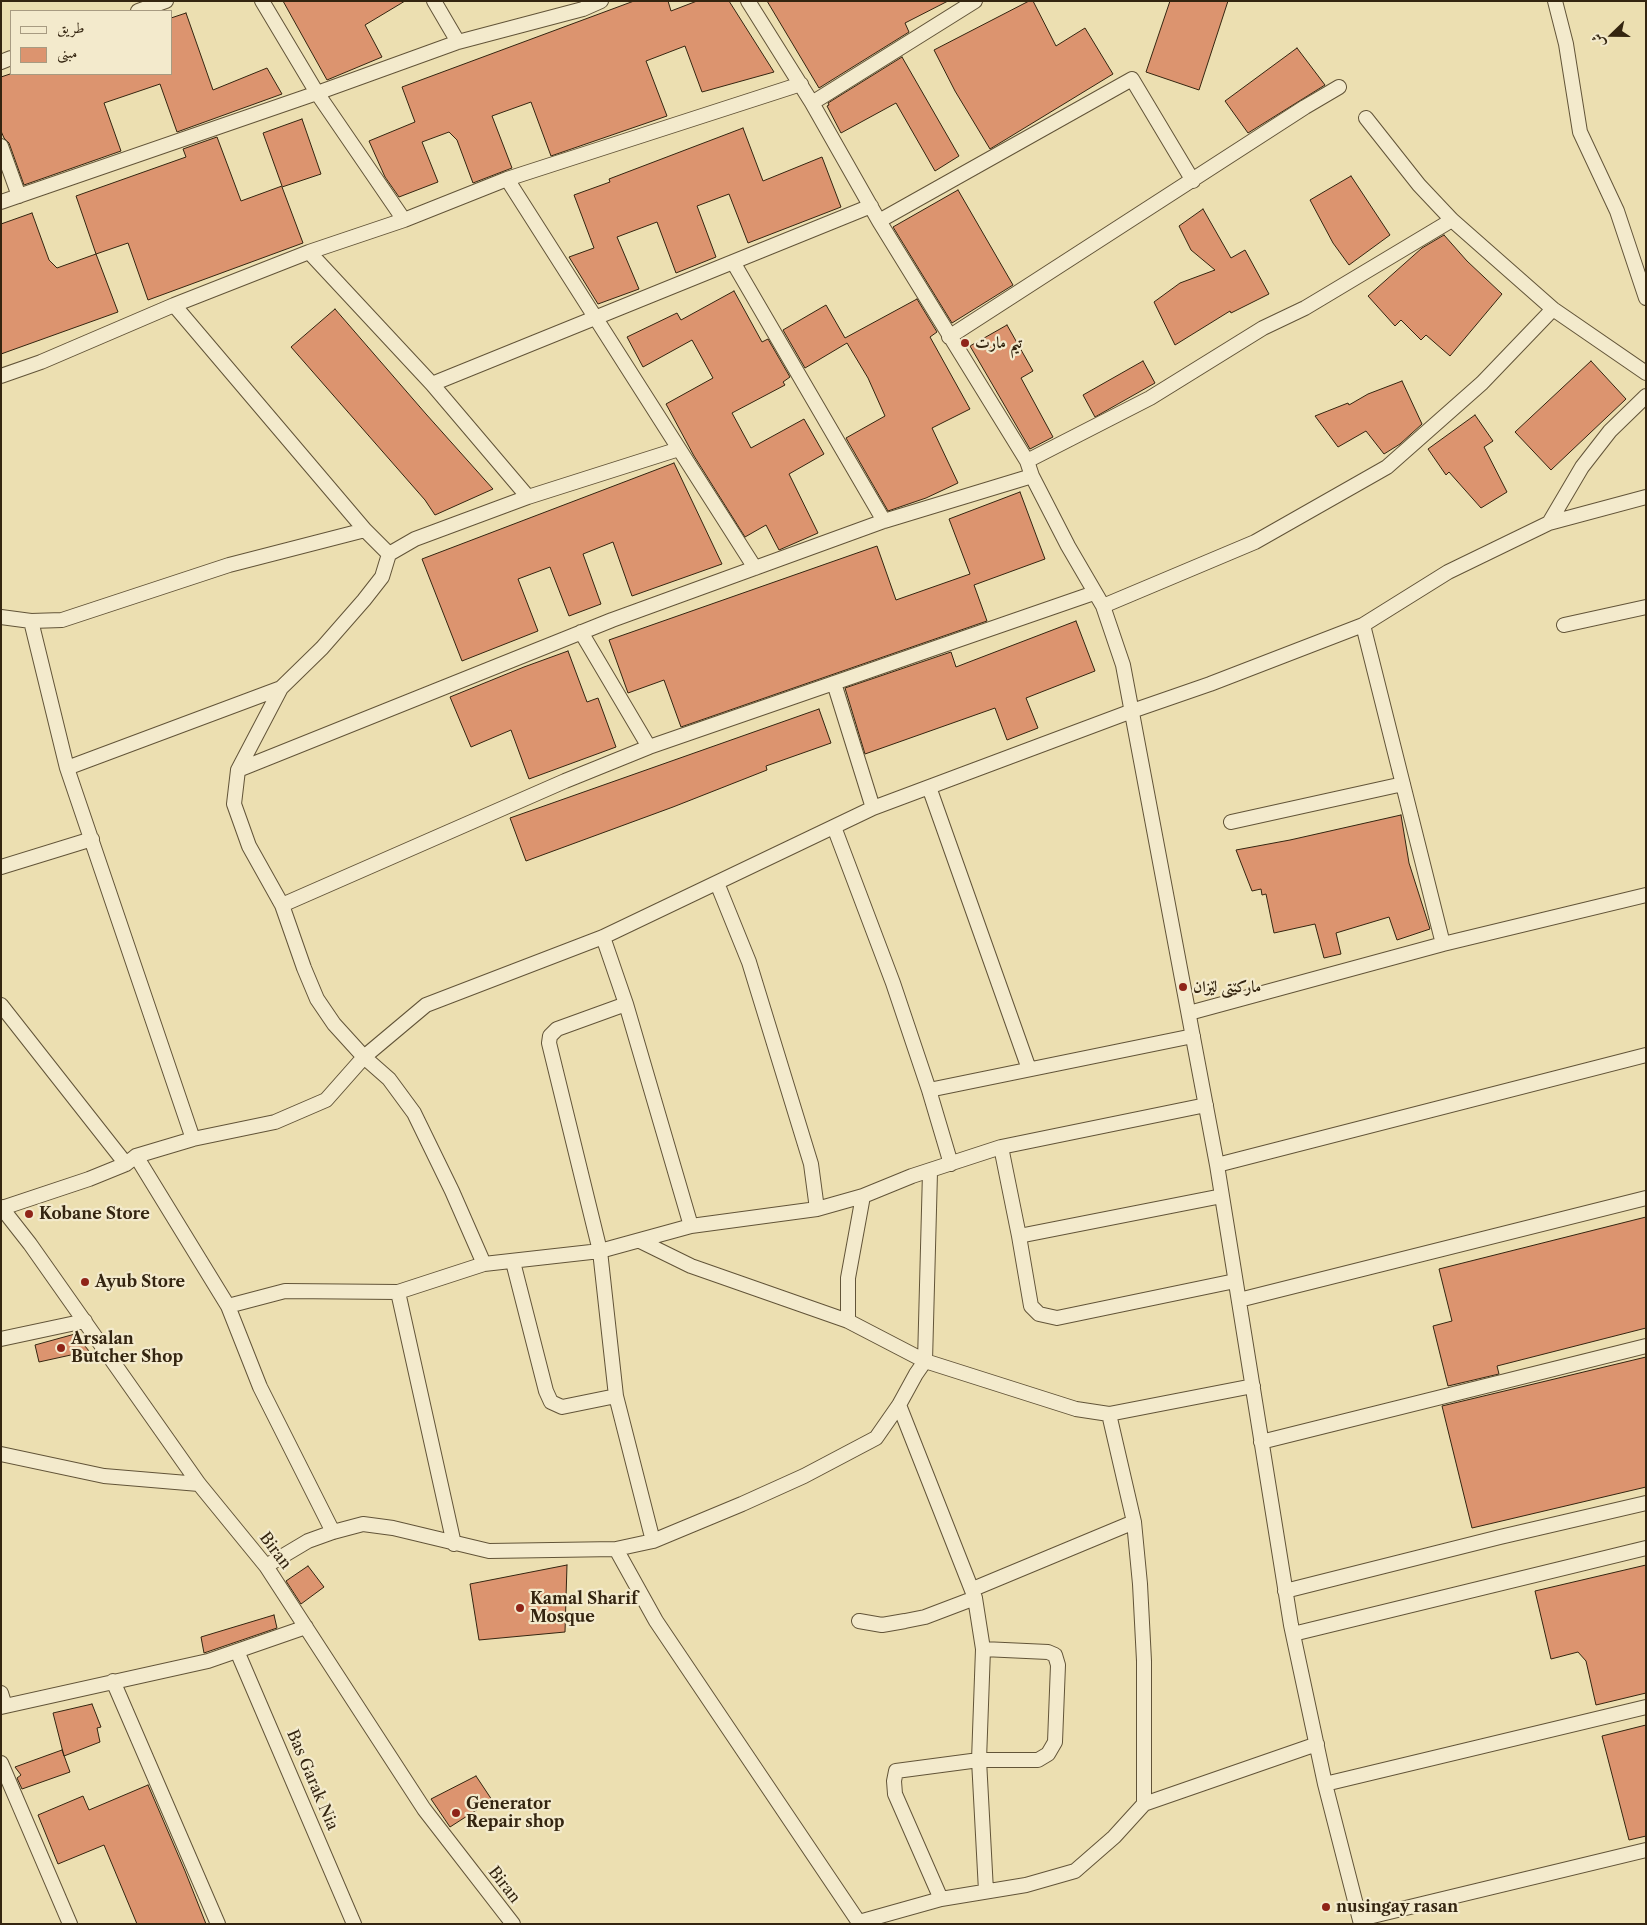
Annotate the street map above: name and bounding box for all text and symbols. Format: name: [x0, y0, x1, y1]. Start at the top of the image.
legend: [10, 10, 172, 75]
north arrow: [1587, 10, 1637, 60]
text: طريق: [57, 18, 84, 37]
text: ش: [1587, 31, 1609, 50]
text: مبنى: [57, 43, 77, 62]
place label: تيم مارت: [975, 333, 1022, 353]
marker: تيم مارت: [959, 337, 971, 349]
place label: مارکێتی لێزان: [1193, 977, 1261, 997]
marker: مارکێتی لێزان: [1177, 981, 1189, 993]
place label: Kobane Store: [39, 1204, 150, 1224]
marker: Kobane Store: [23, 1208, 35, 1220]
place label: Ayub Store: [95, 1272, 185, 1292]
marker: Ayub Store: [79, 1276, 91, 1288]
place label: Arsalan Butcher Shop: [71, 1329, 183, 1367]
marker: Arsalan Butcher Shop: [55, 1342, 67, 1354]
street label: Biran: [255, 1529, 295, 1573]
place label: Kamal Sharif Mosque: [530, 1589, 638, 1627]
marker: Kamal Sharif Mosque: [514, 1602, 526, 1614]
street label: Bas Garak Nia: [282, 1727, 342, 1833]
place label: Generator Repair shop: [466, 1794, 565, 1832]
marker: Generator Repair shop: [450, 1807, 462, 1819]
street label: Biran: [484, 1863, 524, 1907]
place label: nusingay rasan: [1336, 1897, 1458, 1917]
marker: nusingay rasan: [1320, 1901, 1332, 1913]

